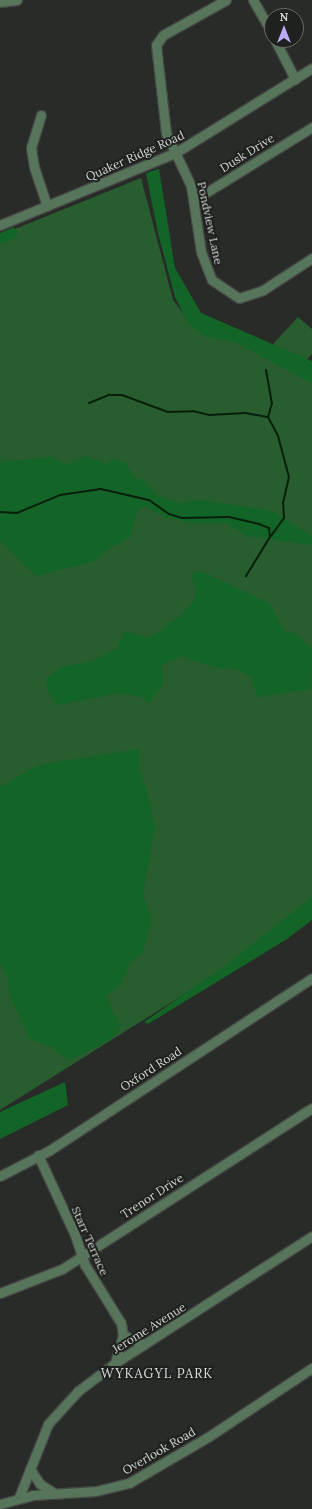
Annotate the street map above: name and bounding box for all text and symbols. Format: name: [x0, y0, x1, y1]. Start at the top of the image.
north arrow: [264, 8, 304, 48]
text: N: [280, 10, 288, 24]
street label: Quaker Ridge Road: [84, 128, 186, 184]
street label: Dusk Drive: [217, 131, 277, 175]
street label: Pondview Lane: [194, 180, 226, 266]
street label: Oxford Road: [118, 1044, 184, 1094]
street label: Trenor Drive: [118, 1170, 186, 1222]
street label: Starr Terrace: [68, 1204, 112, 1278]
street label: Jerome Avenue: [110, 1300, 188, 1356]
district label: WYKAGYL PARK: [101, 1366, 213, 1382]
street label: Overlook Road: [120, 1424, 198, 1478]

